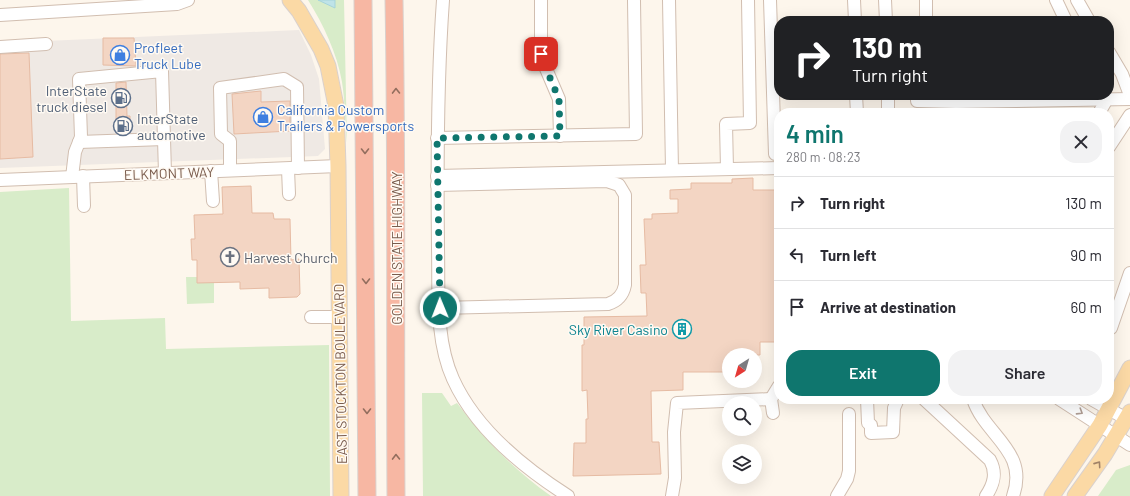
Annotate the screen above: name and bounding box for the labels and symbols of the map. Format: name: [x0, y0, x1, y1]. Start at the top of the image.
pin: [524, 37, 558, 71]
place label: Profleet Truck Lube: [134, 39, 201, 72]
shop icon: Profleet Truck Lube: [109, 44, 131, 66]
place label: InterState truck diesel: [36, 82, 107, 115]
fuel station icon: InterState truck diesel: [110, 87, 132, 109]
one-way arrow: [392, 88, 400, 94]
place label: California Custom Trailers & Powersports: [277, 101, 414, 134]
shop icon: California Custom Trailers & Powersports: [252, 106, 274, 128]
place label: InterState automotive: [137, 110, 206, 143]
fuel station icon: InterState automotive: [112, 115, 134, 137]
one-way arrow: [361, 148, 369, 154]
street label: ELKMONT WAY: [124, 163, 215, 183]
street label: GOLDEN STATE HIGHWAY: [388, 171, 405, 325]
church icon: Harvest Church: [219, 246, 241, 268]
place label: Harvest Church: [244, 249, 338, 266]
one-way arrow: [362, 278, 370, 284]
street label: EAST STOCKTON BOULEVARD: [330, 284, 350, 464]
position arrow: [419, 287, 461, 329]
building icon: Sky River Casino: [671, 318, 693, 340]
place label: Sky River Casino: [569, 321, 668, 338]
north arrow: [722, 348, 762, 388]
one-way arrow: [1076, 407, 1083, 415]
one-way arrow: [363, 408, 371, 414]
one-way arrow: [392, 454, 400, 460]
one-way arrow: [1093, 462, 1100, 469]

